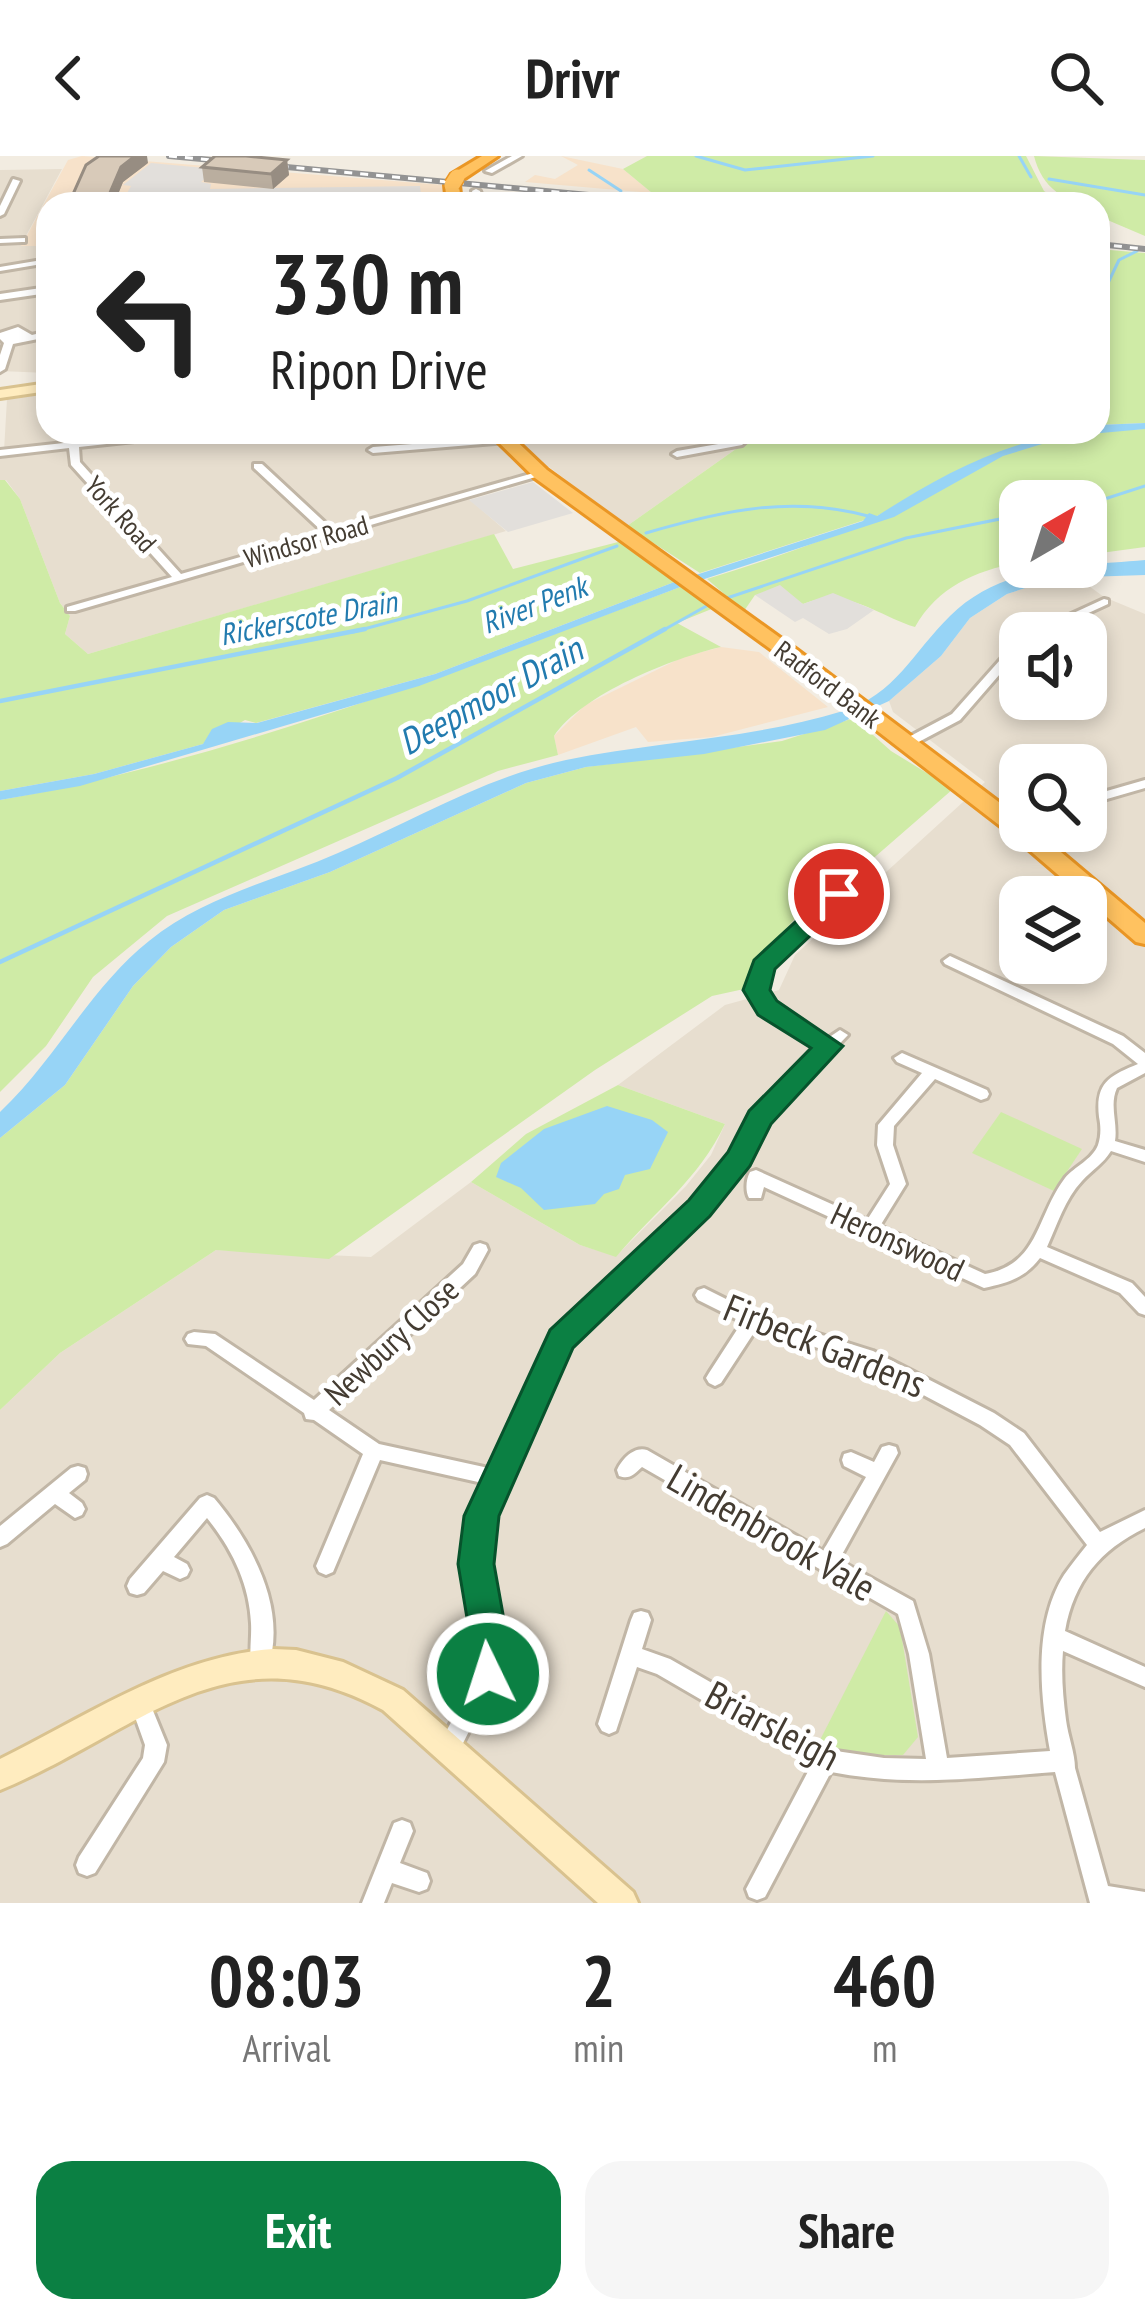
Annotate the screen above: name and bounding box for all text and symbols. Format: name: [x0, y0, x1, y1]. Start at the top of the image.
text: Drivr: [525, 43, 620, 113]
icon: back: [36, 45, 102, 111]
icon: search: [1043, 45, 1109, 111]
text: 330 m: [270, 228, 463, 337]
icon: left: [72, 240, 228, 396]
text: Ripon Drive: [270, 334, 488, 404]
street label: York Road: [78, 469, 164, 559]
north arrow: [999, 480, 1107, 588]
map controls: [999, 480, 1107, 984]
street label: Windsor Road: [240, 507, 372, 575]
water label: River Penk: [476, 565, 595, 642]
water label: Rickerscote Drain: [216, 580, 401, 653]
button: sound: [999, 612, 1107, 720]
water label: Deepmoor Drain: [390, 624, 592, 765]
street label: Radford Bank: [768, 633, 888, 735]
button: search: [999, 744, 1107, 852]
pin: [788, 843, 890, 945]
icon: arrive: [806, 861, 872, 927]
button: layers: [999, 876, 1107, 984]
street label: Heronswood: [824, 1191, 972, 1291]
street label: Newbury Close: [315, 1268, 467, 1414]
street label: Firbeck Gardens: [717, 1281, 933, 1409]
street label: Lindenbrook Vale: [659, 1452, 885, 1612]
position arrow: [425, 1611, 551, 1737]
street label: Briarsleigh: [697, 1669, 849, 1781]
text: 08:03: [209, 1933, 365, 2026]
text: 2: [582, 1933, 616, 2026]
text: 460: [833, 1933, 936, 2026]
text: Arrival: [243, 2022, 331, 2073]
text: min: [573, 2022, 624, 2073]
text: m: [872, 2022, 897, 2073]
button: Exit: [36, 2161, 561, 2299]
button: Share: [585, 2161, 1109, 2299]

